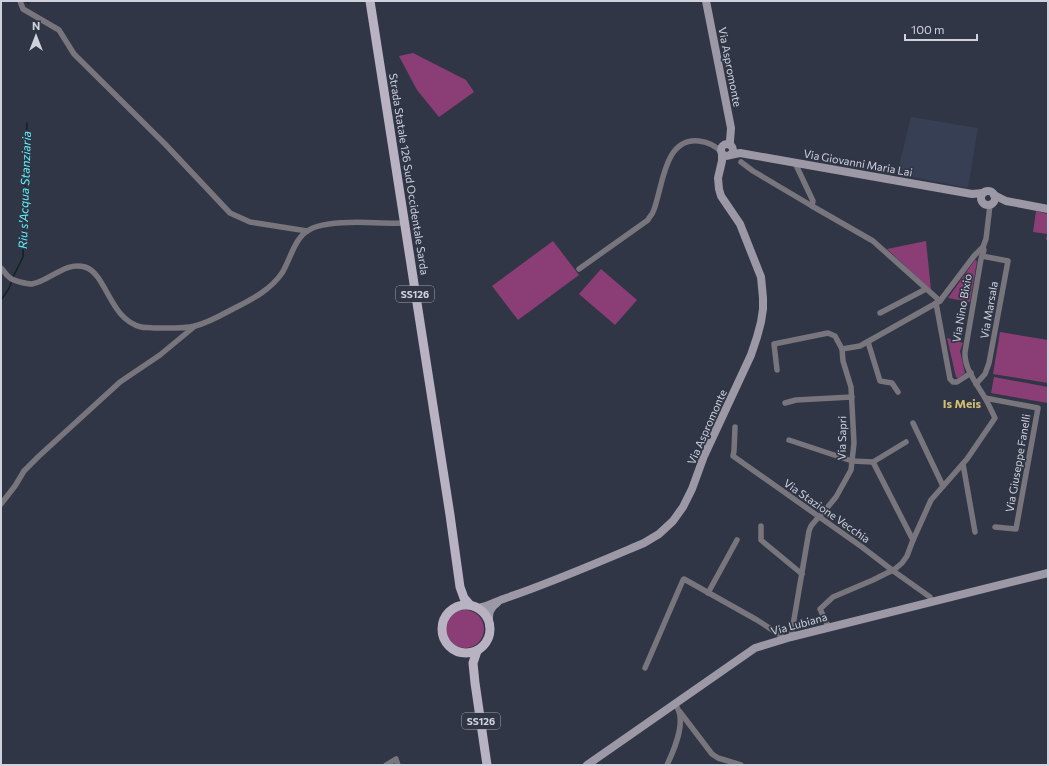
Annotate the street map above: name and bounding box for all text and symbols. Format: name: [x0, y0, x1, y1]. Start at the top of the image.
north arrow: [16, 16, 56, 56]
scale bar: [905, 16, 977, 42]
text: N: [32, 19, 40, 32]
text: 100 m: [911, 22, 945, 36]
street label: Via Aspromonte: [716, 26, 745, 108]
street label: Strada Statale 126 Sud Occidentale Sarda: [387, 72, 432, 276]
water label: Riu s'Acqua Stanziaria: [15, 131, 33, 249]
street label: Via Giovanni Maria Lai: [803, 147, 914, 179]
street label: Via Nino Bixio: [949, 272, 974, 343]
street label: Via Marsala: [977, 280, 1000, 340]
road number: SS126: [396, 286, 434, 302]
street label: Via Aspromonte: [684, 387, 729, 466]
district label: Is Meis: [943, 396, 982, 410]
street label: Via Giuseppe Fanelli: [1002, 413, 1033, 513]
street label: Via Sapri: [835, 416, 848, 460]
street label: Via Stazione Vecchia: [782, 476, 873, 545]
street label: Via Lubiana: [769, 610, 828, 637]
road number: SS126: [462, 713, 500, 729]

